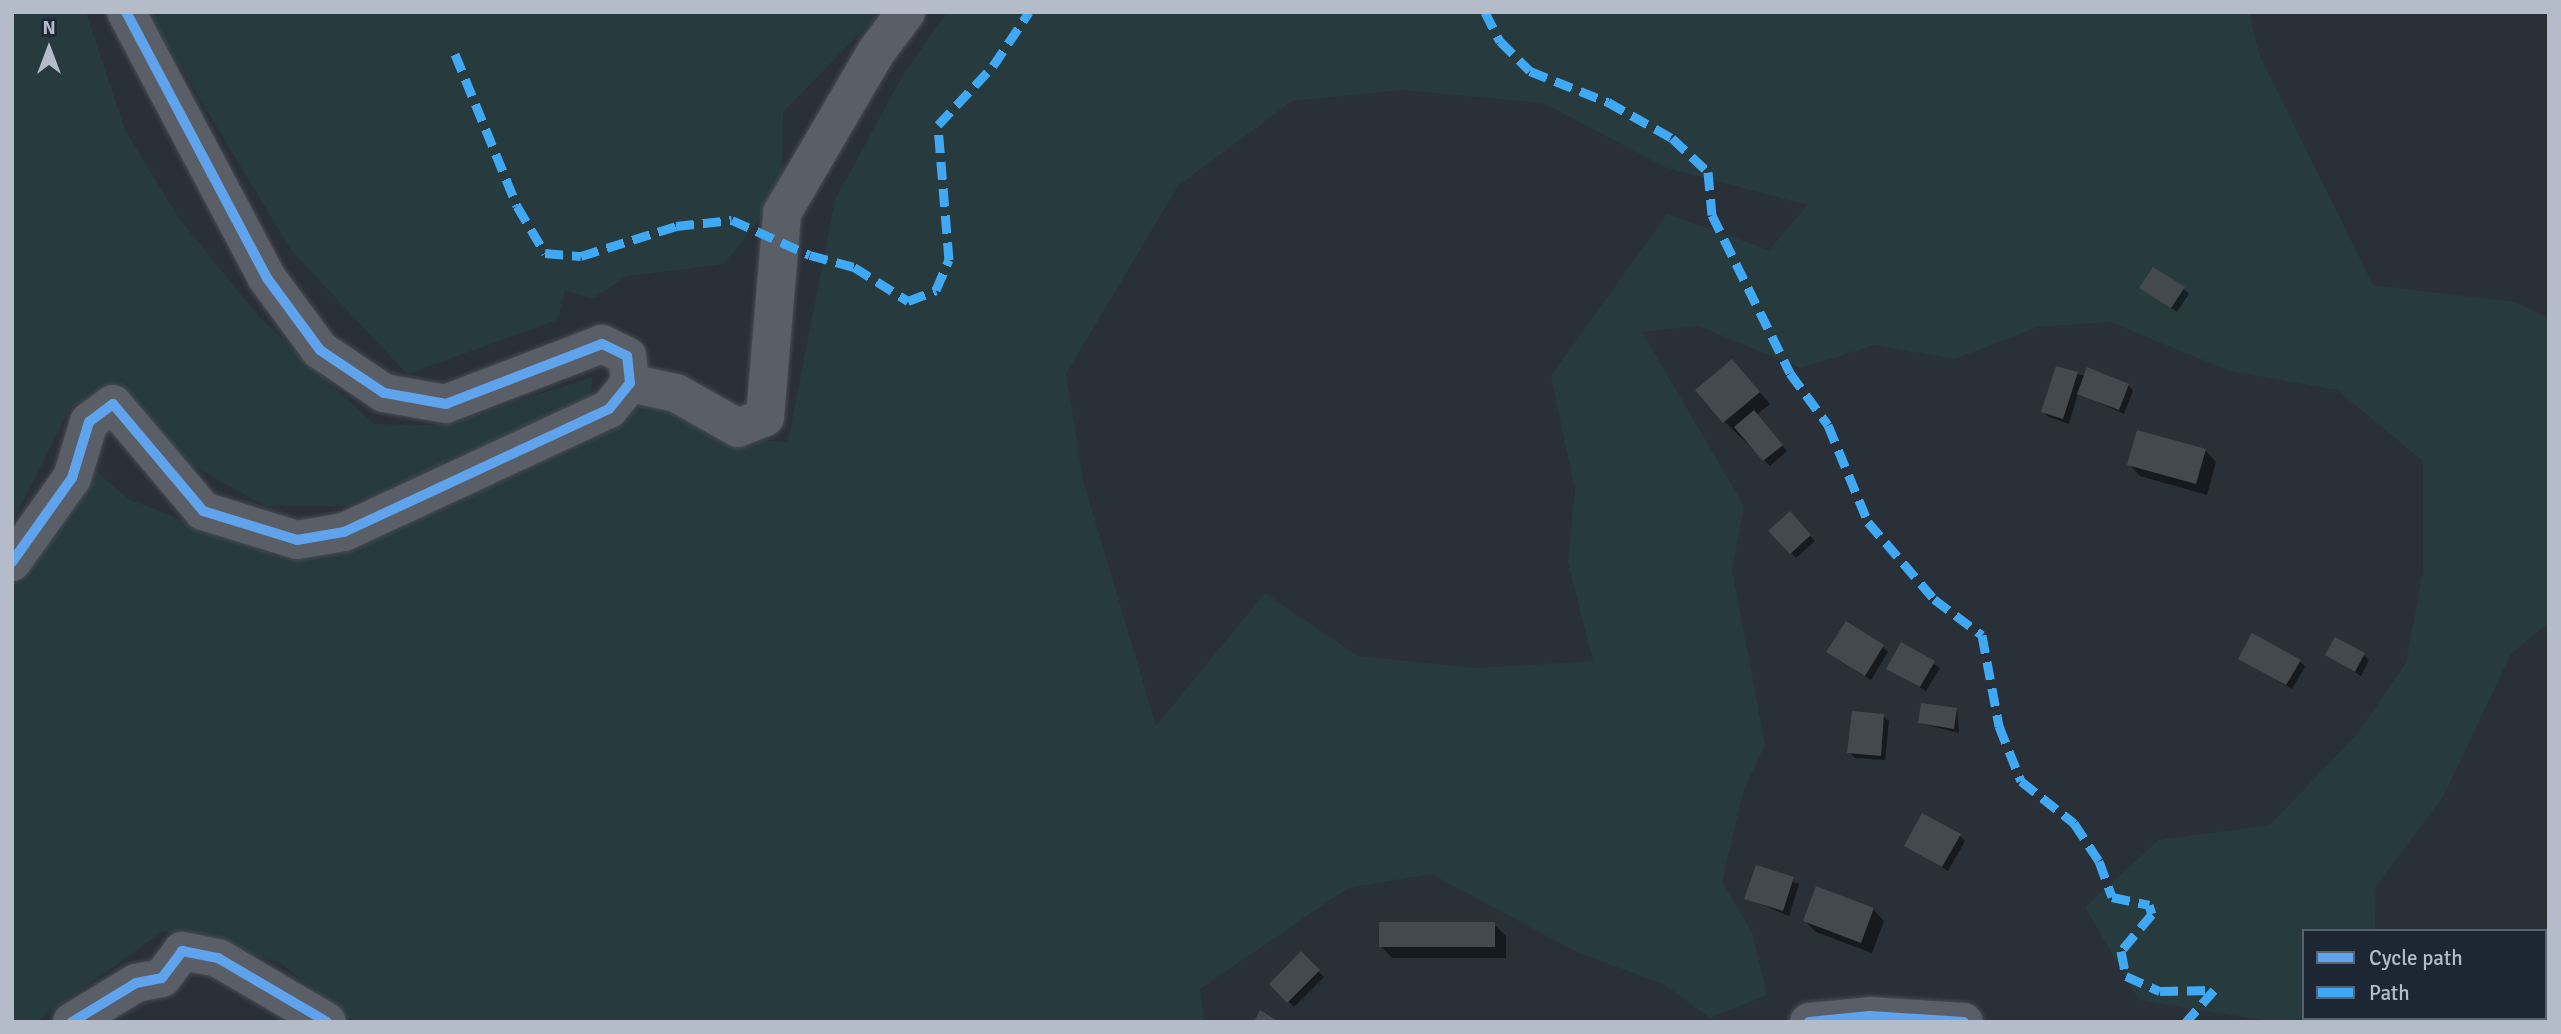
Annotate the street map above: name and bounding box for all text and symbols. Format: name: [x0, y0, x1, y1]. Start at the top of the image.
north arrow: [14, 14, 84, 84]
text: N: [42, 16, 56, 40]
legend: [2302, 929, 2547, 1020]
text: Cycle path: [2369, 945, 2463, 971]
text: Path: [2369, 980, 2410, 1006]

